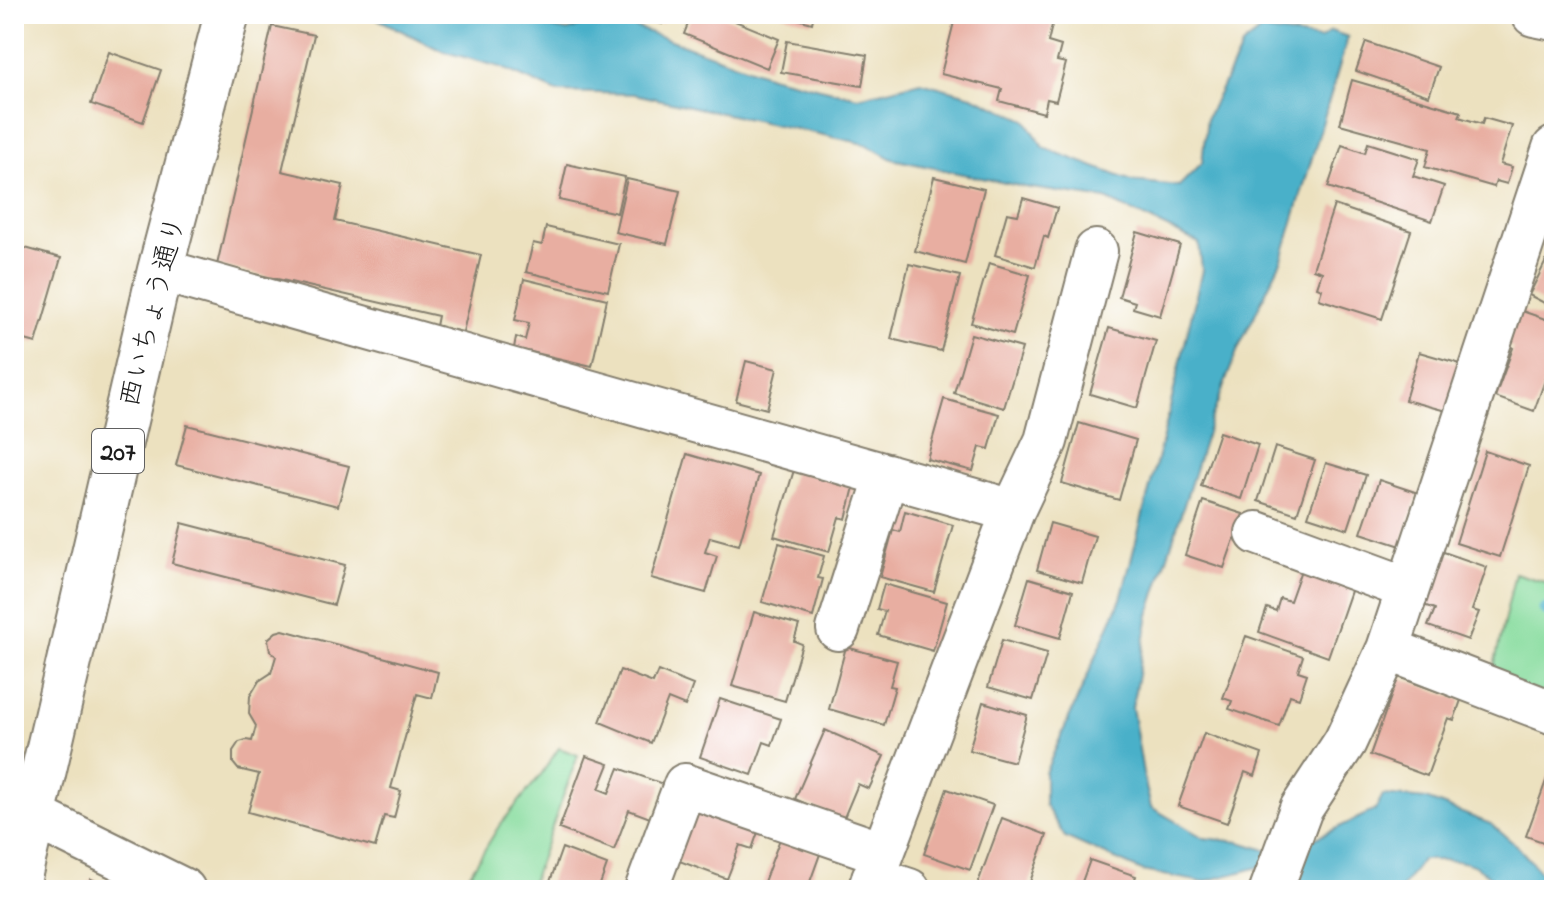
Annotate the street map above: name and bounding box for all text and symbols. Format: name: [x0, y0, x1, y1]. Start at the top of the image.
street label: 西いちょう通り: [111, 212, 198, 412]
road number: 207: [92, 429, 144, 473]

